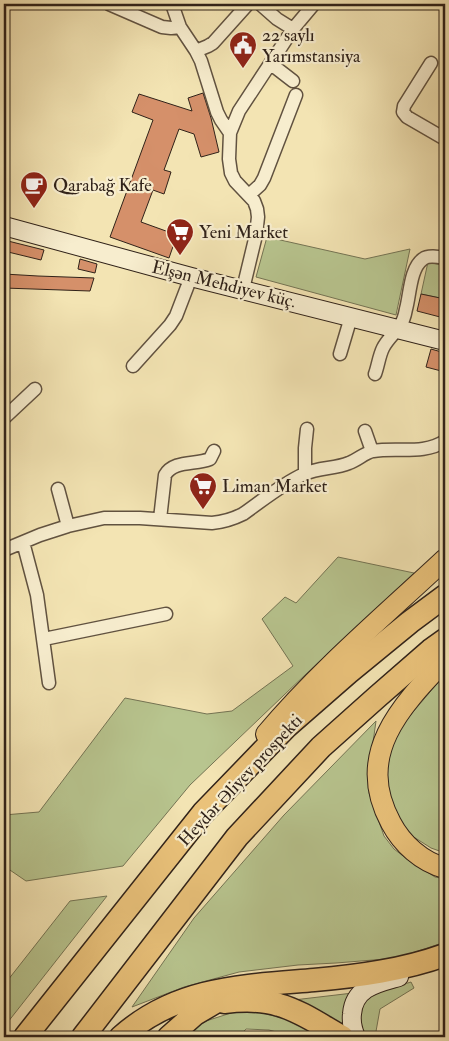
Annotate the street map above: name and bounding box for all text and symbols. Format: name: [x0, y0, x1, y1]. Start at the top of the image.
place label: 22 saylı Yarımstansiya: [262, 24, 361, 68]
public building icon: 22 saylı Yarımstansiya: [228, 30, 258, 69]
cafe icon: Qarabağ Kafe: [19, 170, 49, 209]
place label: Qarabağ Kafe: [53, 174, 152, 197]
supermarket icon: Yeni Market: [165, 217, 195, 256]
place label: Yeni Market: [199, 221, 288, 244]
street label: Elşən Mehdiyev küç.: [149, 255, 298, 314]
supermarket icon: Liman Market: [188, 471, 218, 510]
place label: Liman Market: [222, 475, 327, 498]
street label: Heydər Əliyev prospekti: [173, 709, 308, 851]

